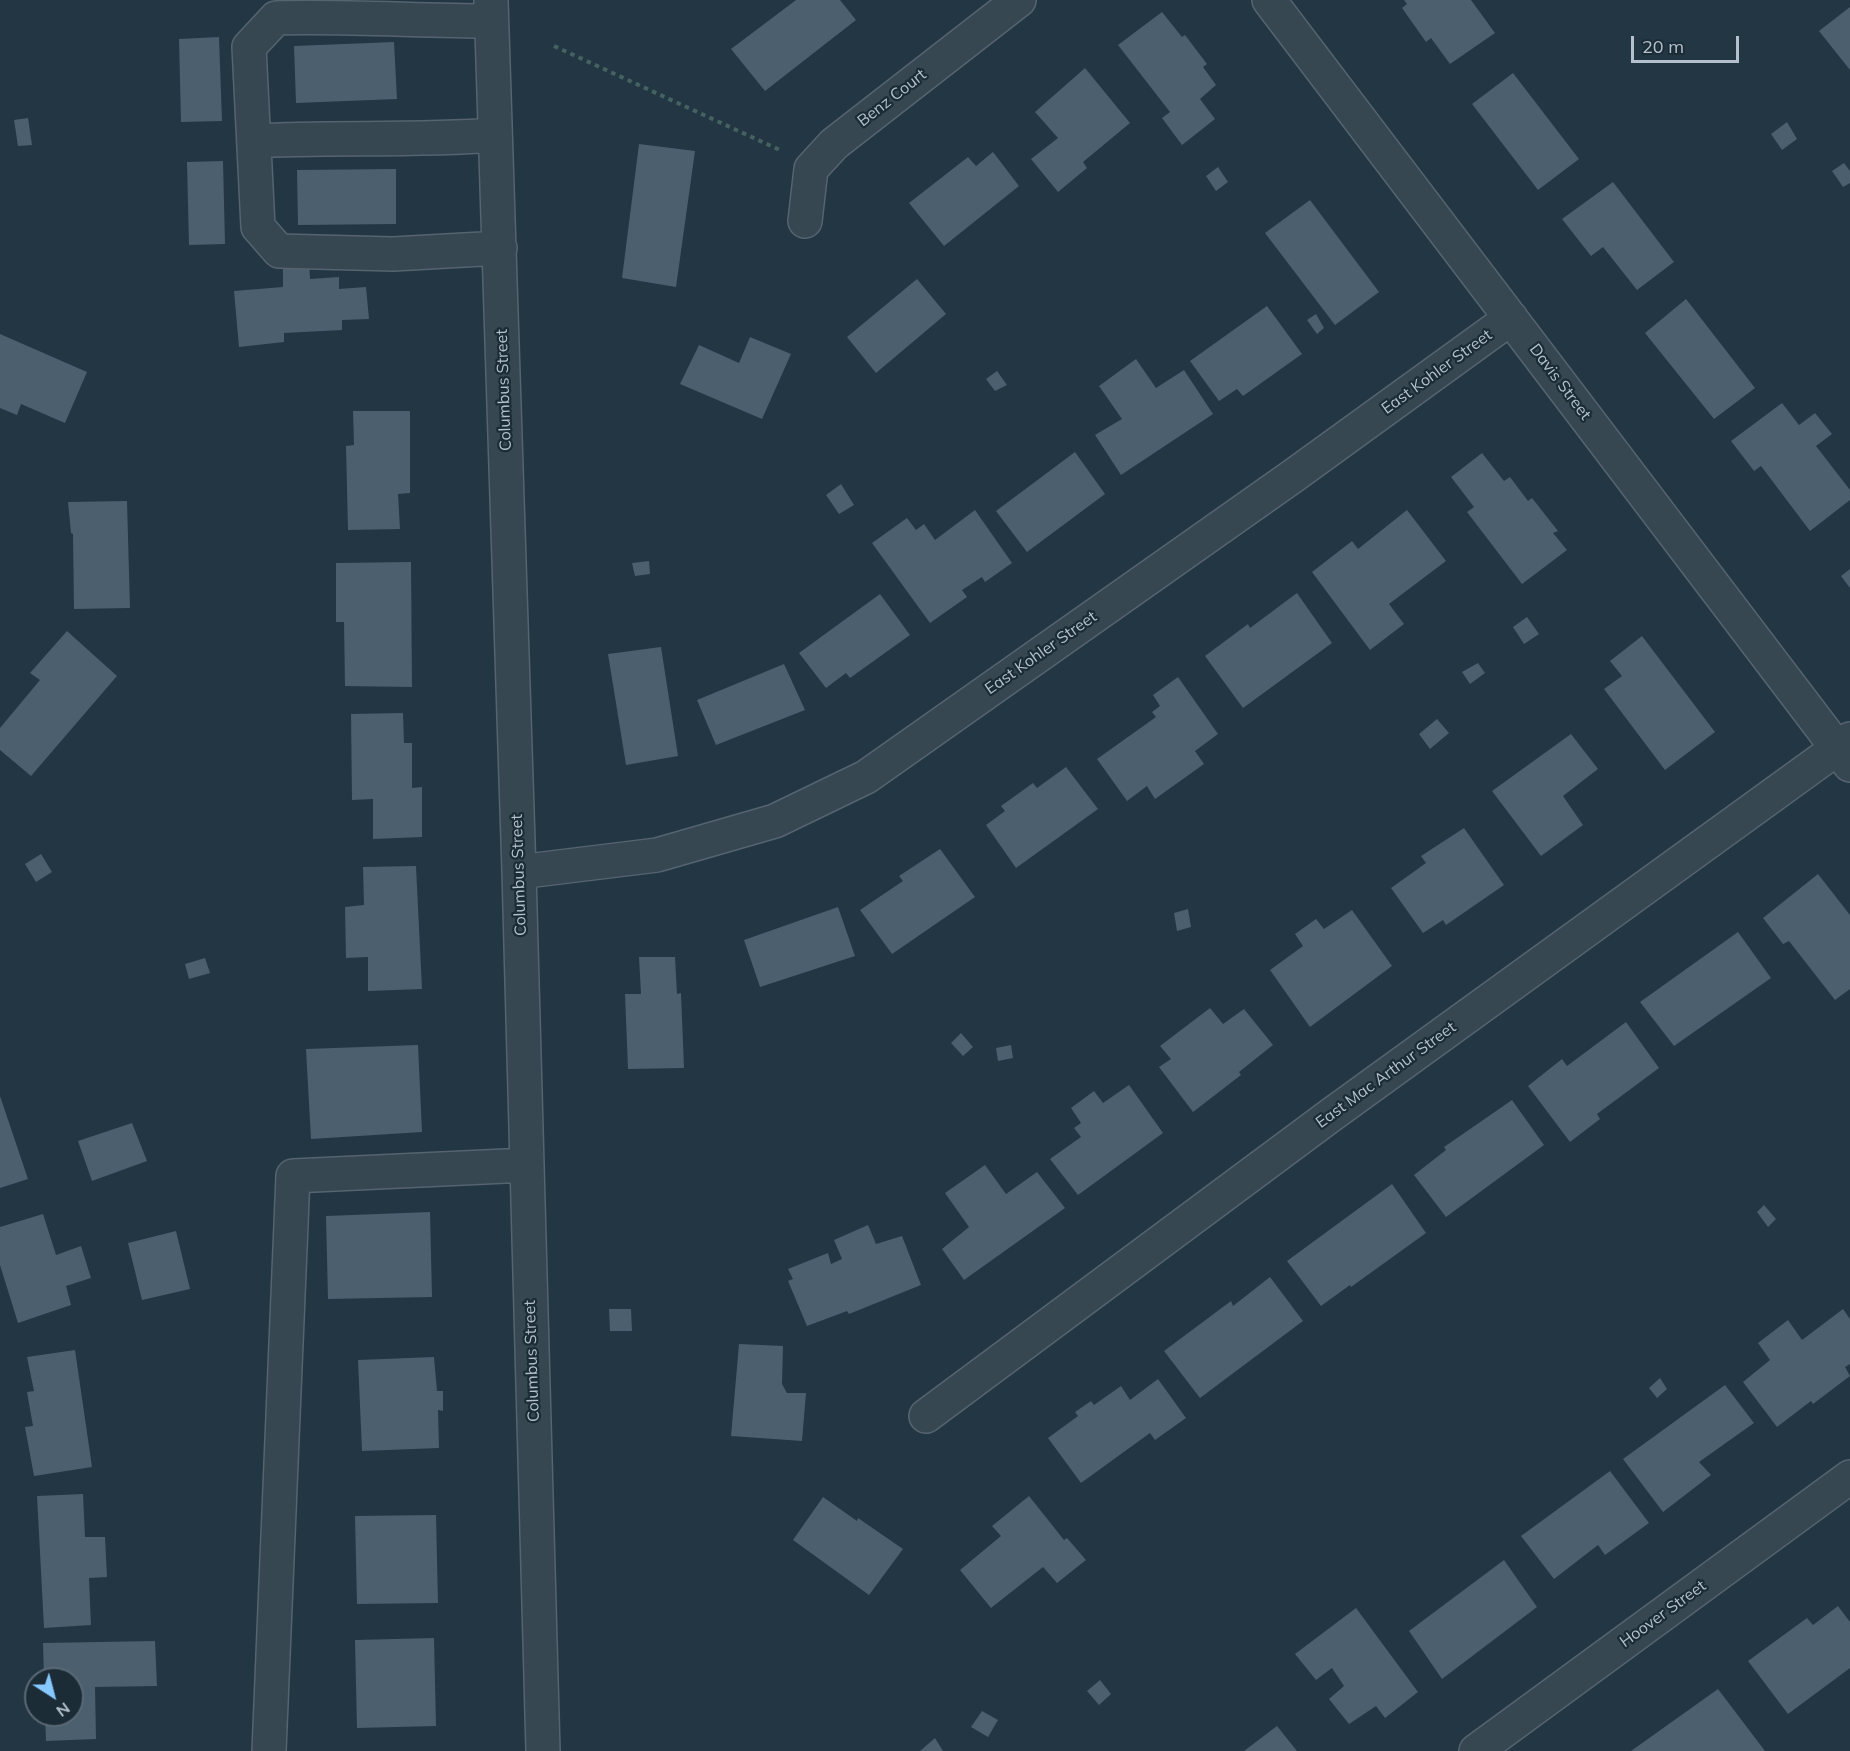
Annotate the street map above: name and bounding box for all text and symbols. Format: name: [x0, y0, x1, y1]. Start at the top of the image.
scale bar: [1634, 24, 1742, 62]
text: 20 m: [1642, 35, 1684, 58]
street label: Benz Court: [854, 65, 930, 131]
street label: East Kohler Street: [1378, 326, 1496, 418]
street label: Columbus Street: [492, 329, 516, 451]
street label: Davis Street: [1525, 340, 1595, 424]
street label: East Kohler Street: [982, 607, 1100, 699]
street label: Columbus Street: [507, 814, 531, 936]
street label: East Mac Arthur Street: [1312, 1018, 1460, 1132]
street label: Columbus Street: [520, 1300, 544, 1422]
street label: Hoover Street: [1616, 1576, 1710, 1652]
north arrow: [24, 1667, 84, 1727]
text: N: [53, 1698, 74, 1722]

